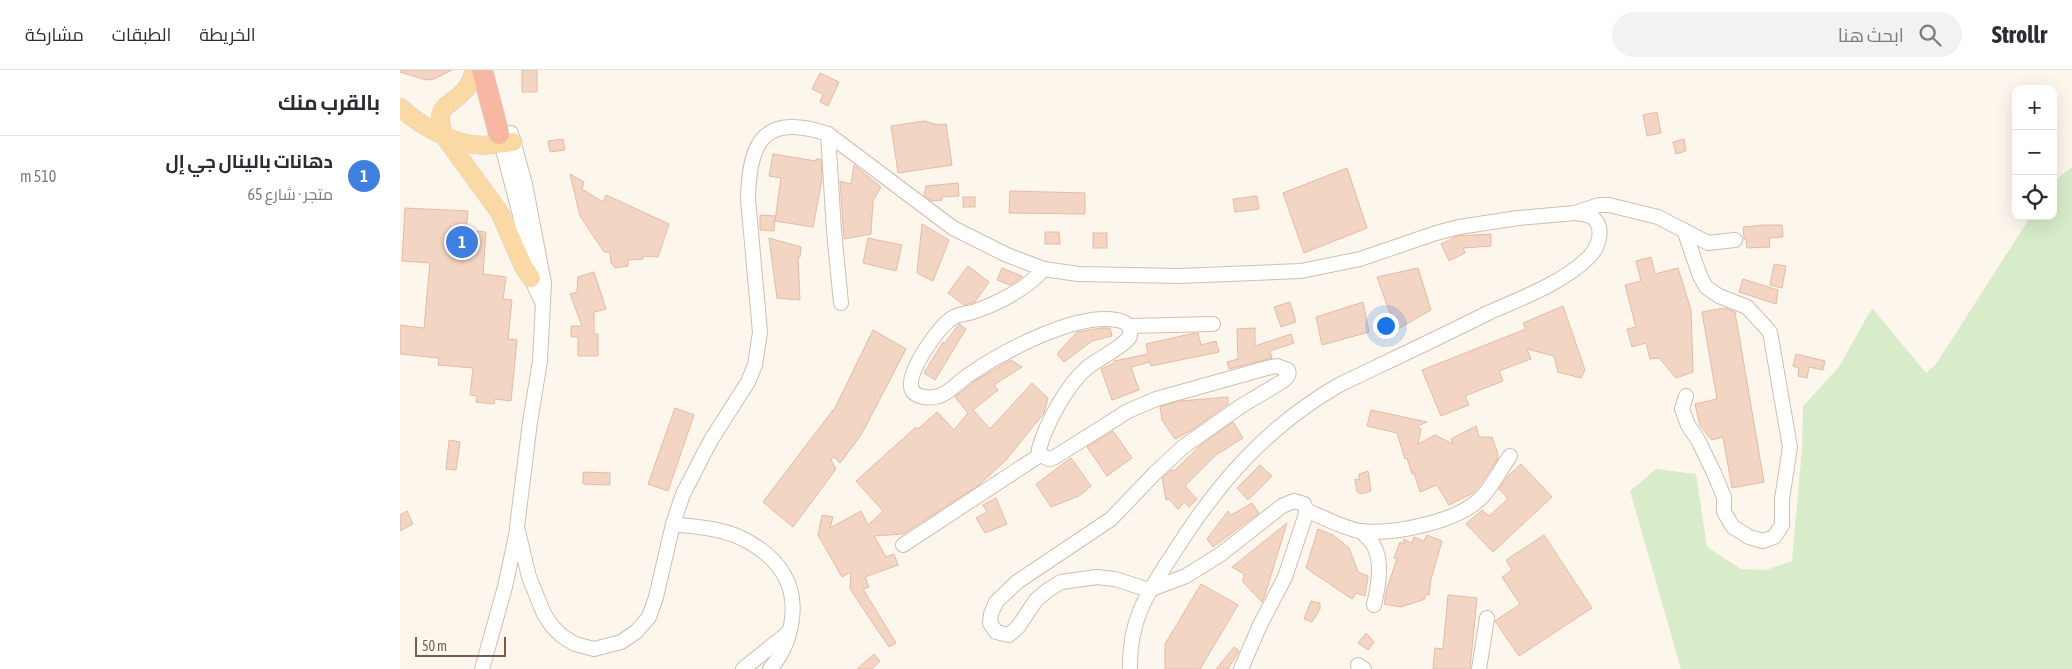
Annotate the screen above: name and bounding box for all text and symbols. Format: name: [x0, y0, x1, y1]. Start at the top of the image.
search box: [1612, 12, 1962, 57]
icon: search: [1916, 21, 1944, 49]
text: Strollr: [1992, 21, 2047, 48]
text: مشاركة: [25, 24, 84, 45]
text: الطبقات: [112, 24, 171, 45]
text: الخريطة: [199, 24, 256, 45]
text: ابحث هنا: [1838, 24, 1904, 46]
map controls: [2012, 85, 2057, 220]
button: +: [2012, 85, 2057, 130]
text: بالقرب منك: [278, 90, 380, 114]
button: −: [2012, 130, 2057, 175]
text: دهانات بالينال جي إل: [165, 150, 333, 172]
text: 510 m: [20, 167, 56, 185]
text: 1: [360, 167, 368, 185]
button: locate: [2012, 175, 2057, 220]
text: متجر · شارع 65: [248, 185, 333, 203]
pin: 1: [446, 223, 478, 261]
your location: [1373, 313, 1399, 339]
scale bar: [415, 634, 506, 657]
text: 50 m: [422, 638, 447, 654]

